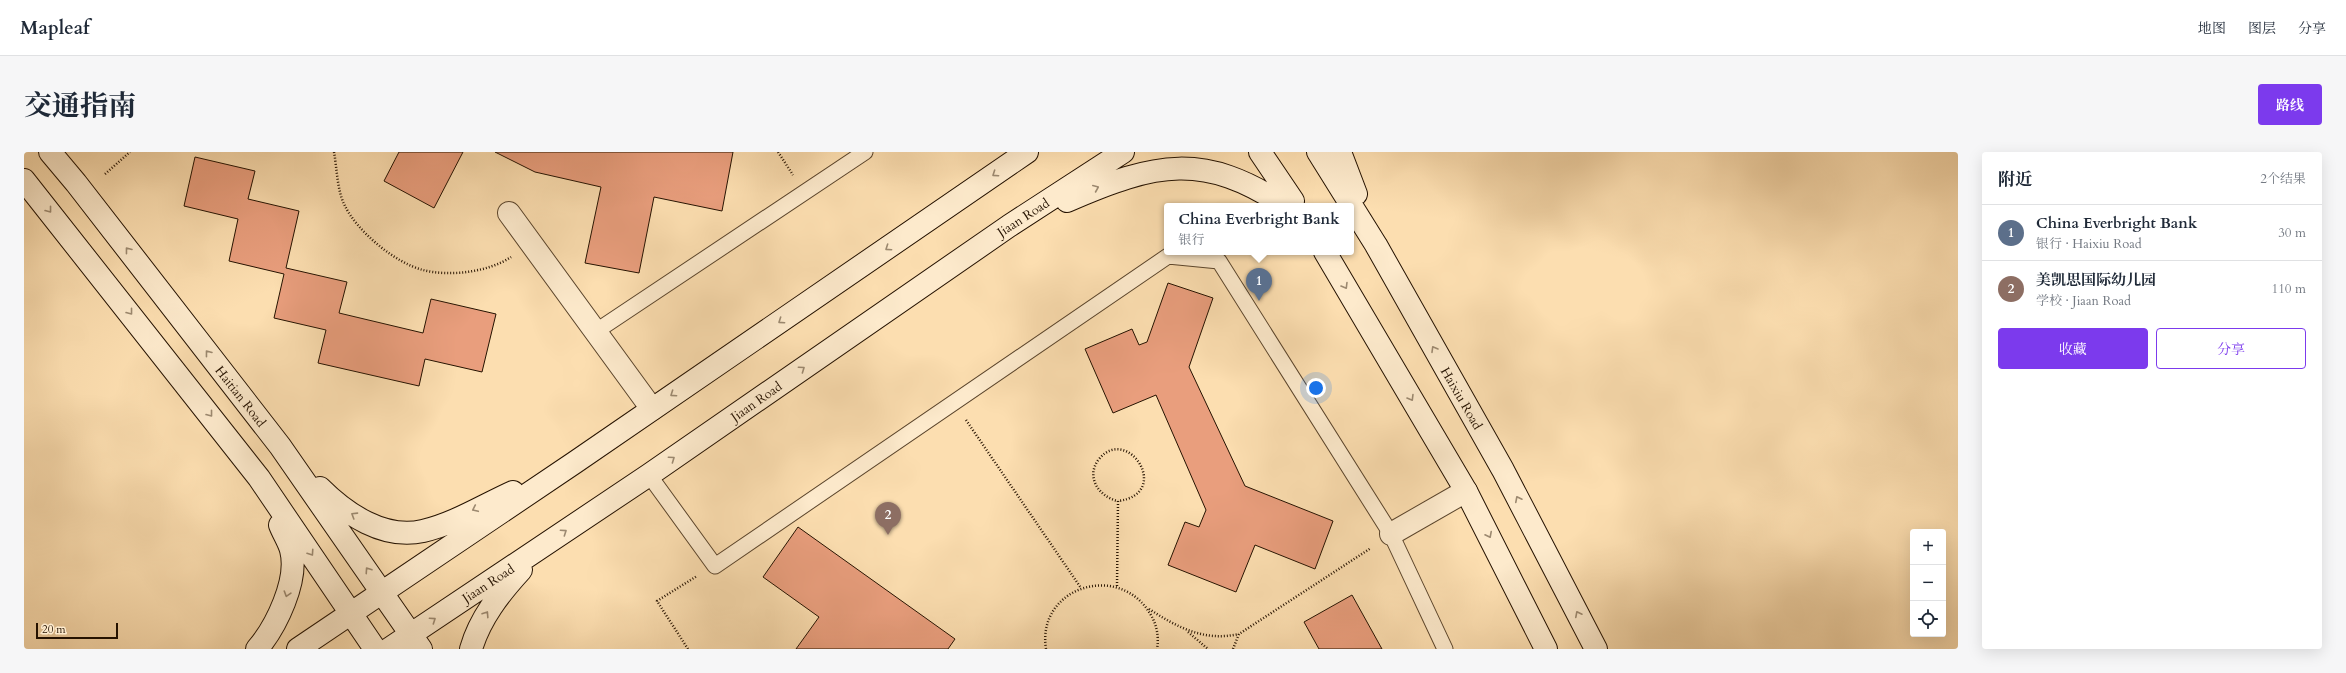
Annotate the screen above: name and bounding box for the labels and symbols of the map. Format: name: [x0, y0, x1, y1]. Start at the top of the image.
one-way arrow: [992, 169, 999, 177]
one-way arrow: [1092, 185, 1100, 193]
street label: Jiaan Road: [992, 194, 1053, 242]
one-way arrow: [44, 205, 51, 212]
one-way arrow: [885, 243, 892, 250]
one-way arrow: [126, 248, 133, 255]
pin: 1: [1246, 268, 1272, 301]
one-way arrow: [1341, 282, 1348, 289]
one-way arrow: [125, 307, 132, 314]
one-way arrow: [778, 316, 785, 323]
one-way arrow: [1432, 346, 1439, 353]
one-way arrow: [206, 350, 213, 357]
street label: Haitian Road: [211, 362, 270, 431]
street label: Haixiu Road: [1436, 364, 1486, 433]
one-way arrow: [798, 366, 805, 374]
street label: Jiaan Road: [726, 378, 786, 427]
your location: [1306, 378, 1326, 398]
one-way arrow: [671, 390, 678, 397]
one-way arrow: [1407, 394, 1414, 401]
one-way arrow: [205, 410, 212, 417]
one-way arrow: [668, 456, 675, 464]
one-way arrow: [1515, 496, 1523, 503]
pin: 2: [875, 502, 901, 535]
one-way arrow: [472, 504, 480, 512]
one-way arrow: [351, 512, 358, 520]
one-way arrow: [560, 530, 567, 537]
one-way arrow: [1484, 531, 1491, 539]
one-way arrow: [306, 549, 314, 556]
street label: Jiaan Road: [457, 560, 518, 608]
one-way arrow: [365, 567, 373, 574]
one-way arrow: [283, 590, 292, 597]
one-way arrow: [482, 611, 489, 618]
one-way arrow: [1575, 611, 1583, 619]
one-way arrow: [429, 617, 436, 624]
scale bar: [36, 621, 118, 640]

